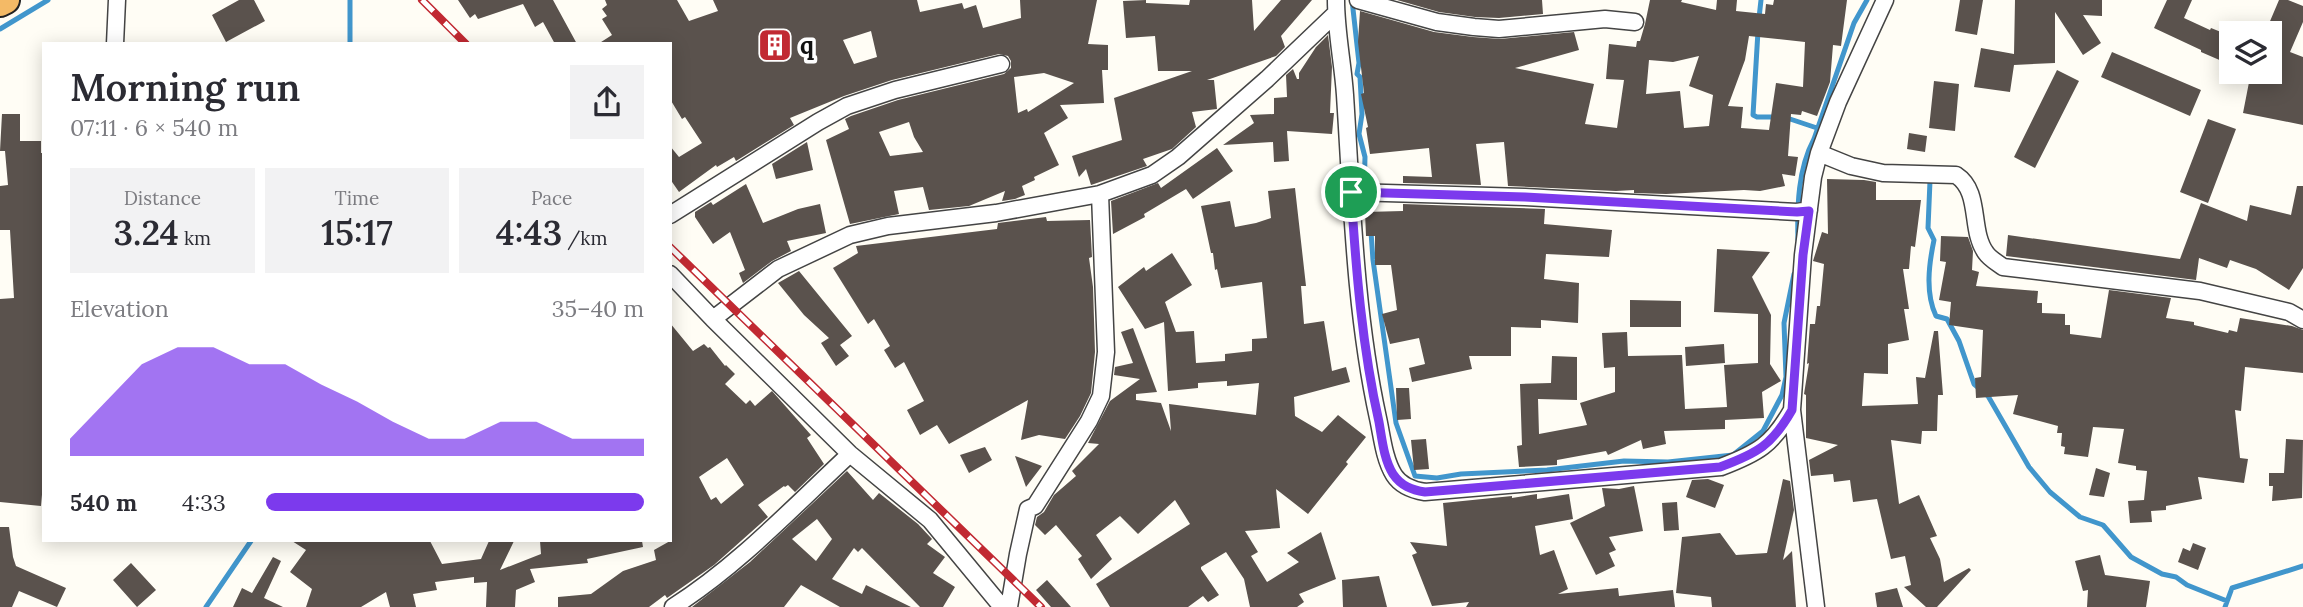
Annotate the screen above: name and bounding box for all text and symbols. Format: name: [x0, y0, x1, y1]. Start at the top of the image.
map controls: [2219, 21, 2282, 84]
button: layers: [2219, 21, 2282, 84]
building icon: q: [756, 26, 794, 64]
place label: q: [800, 30, 814, 61]
text: Morning run: [70, 63, 300, 111]
button: share: [570, 65, 644, 139]
text: 07:11 · 6 × 540 m: [70, 113, 238, 142]
pin: [1321, 162, 1381, 222]
icon: arrive: [1332, 173, 1370, 211]
text: Distance: [124, 186, 201, 210]
text: Time: [335, 186, 379, 210]
text: Pace: [531, 186, 572, 210]
text: 3.24: [114, 210, 179, 255]
text: 15:17: [321, 210, 393, 255]
text: 4:43: [496, 210, 562, 255]
text: km: [179, 226, 211, 250]
text: /km: [562, 226, 608, 250]
text: Elevation: [70, 294, 169, 323]
text: 35–40 m: [552, 294, 644, 323]
text: 540 m: [70, 488, 137, 517]
text: 4:33: [182, 488, 226, 517]

